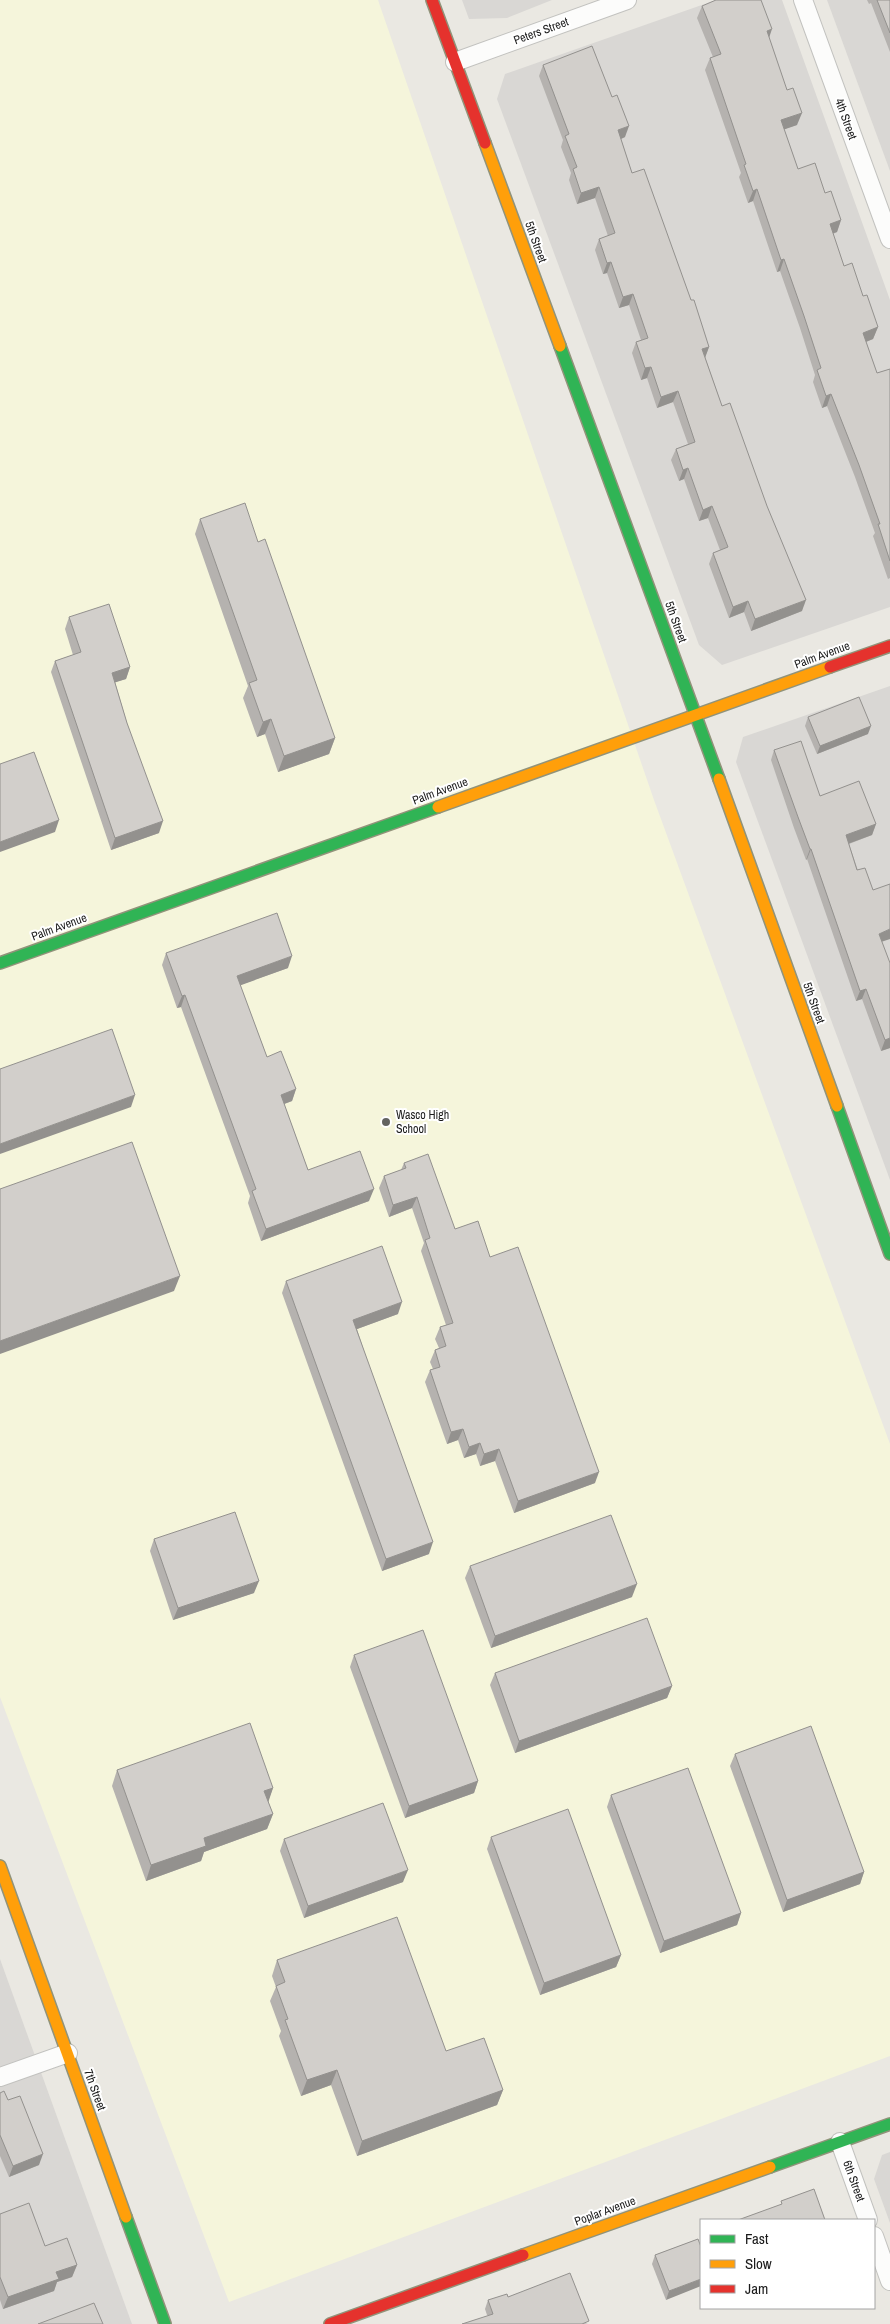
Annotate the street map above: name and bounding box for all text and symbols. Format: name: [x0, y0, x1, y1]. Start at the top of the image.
street label: Peters Street: [511, 14, 571, 48]
street label: 4th Street: [831, 96, 861, 142]
street label: 5th Street: [521, 219, 551, 265]
street label: 5th Street: [661, 599, 691, 645]
street label: Palm Avenue: [792, 638, 852, 672]
street label: Palm Avenue: [410, 774, 470, 808]
street label: Palm Avenue: [29, 910, 89, 944]
street label: 5th Street: [799, 980, 829, 1026]
place label: Wasco High School: [396, 1107, 449, 1137]
marker: Wasco High School: [380, 1116, 392, 1128]
street label: 7th Street: [80, 2067, 110, 2113]
street label: 6th Street: [839, 2158, 869, 2204]
street label: Poplar Avenue: [572, 2193, 638, 2229]
legend: [700, 2219, 875, 2309]
text: Fast: [745, 2228, 769, 2249]
text: Slow: [745, 2253, 772, 2274]
text: Jam: [745, 2278, 768, 2299]

